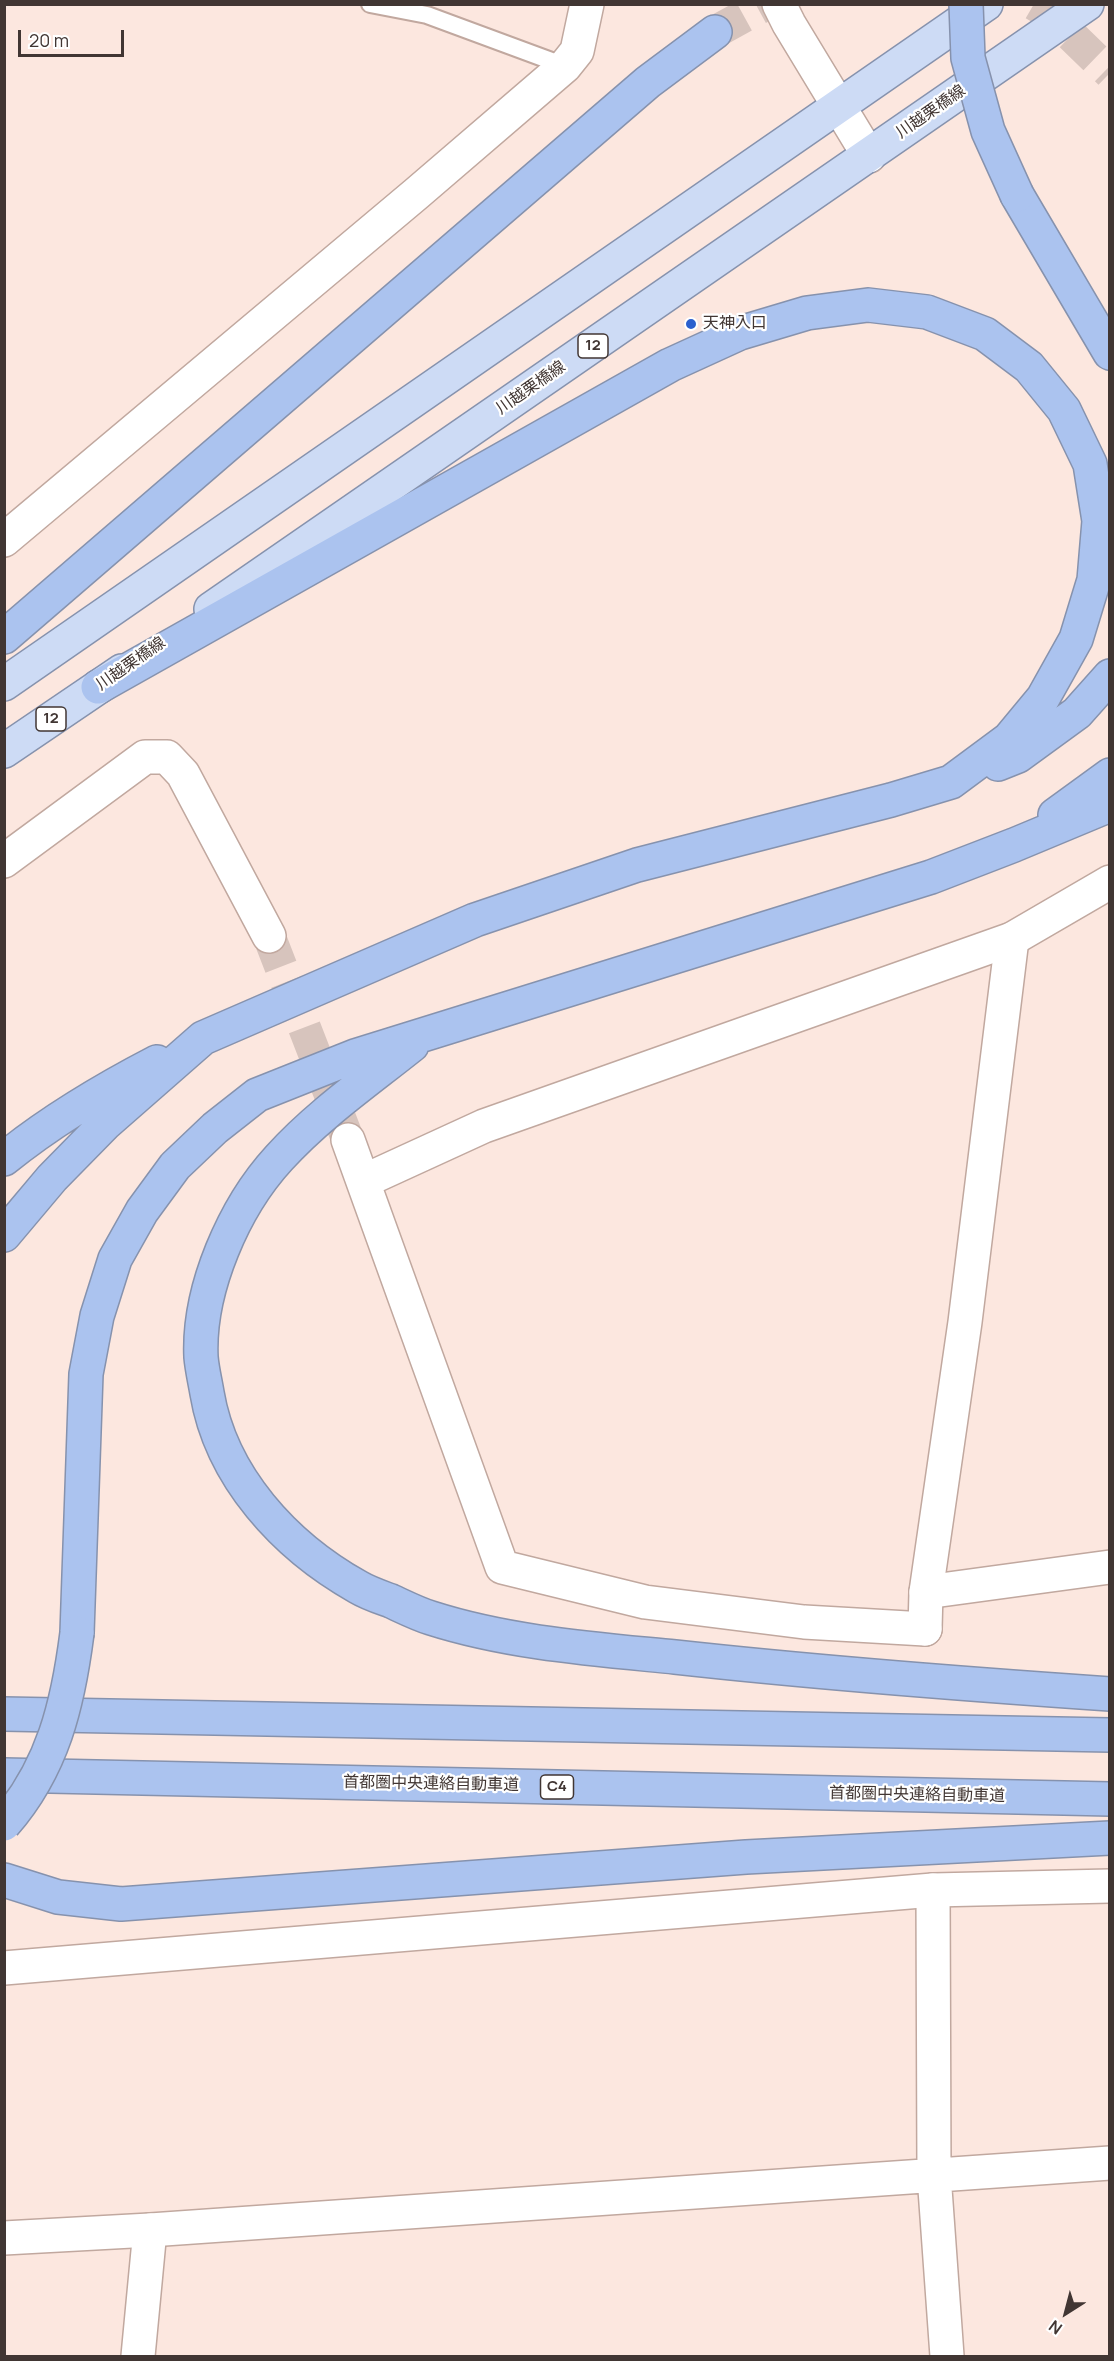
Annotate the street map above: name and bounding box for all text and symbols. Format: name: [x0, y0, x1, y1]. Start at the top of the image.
scale bar: [21, 18, 128, 56]
text: 20 m: [29, 28, 69, 52]
street label: 川越栗橋線: [893, 81, 969, 143]
place label: 天神入口: [703, 314, 767, 334]
marker: 天神入口: [684, 317, 698, 331]
road number: 12: [578, 334, 608, 358]
street label: 川越栗橋線: [493, 357, 569, 419]
street label: 川越栗橋線: [93, 633, 169, 695]
road number: 12: [36, 707, 66, 731]
street label: 首都圏中央連絡自動車道: [343, 1773, 519, 1795]
road number: C4: [540, 1775, 574, 1799]
street label: 首都圏中央連絡自動車道: [829, 1784, 1005, 1806]
north arrow: [1036, 2283, 1096, 2343]
text: N: [1044, 2315, 1067, 2340]

